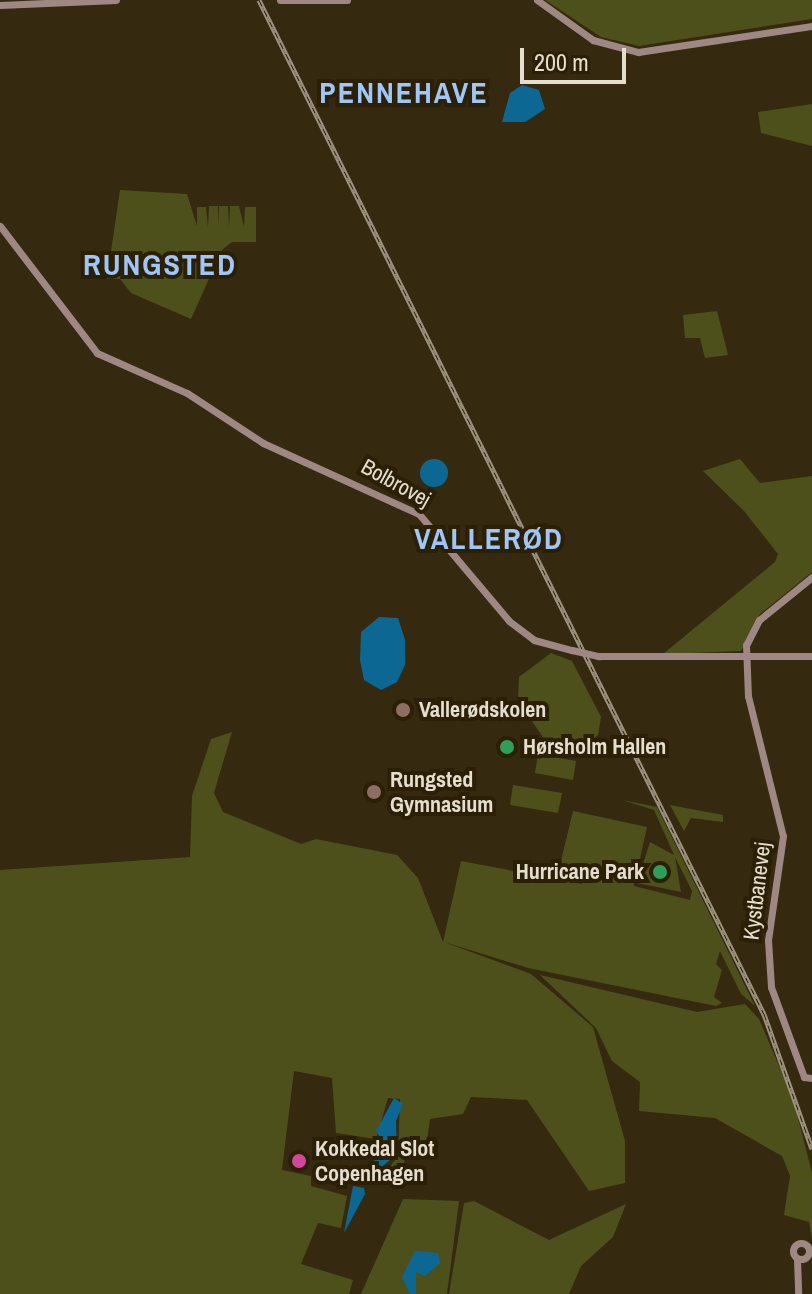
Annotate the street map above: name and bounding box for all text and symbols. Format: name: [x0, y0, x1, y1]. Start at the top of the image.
scale bar: [524, 32, 630, 82]
text: 200 m: [534, 46, 589, 78]
district label: PENNEHAVE: [319, 74, 489, 110]
district label: RUNGSTED: [83, 246, 237, 282]
street label: Bolbrovej: [357, 453, 435, 513]
district label: VALLERØD: [414, 520, 564, 556]
place label: Vallerødskolen: [419, 697, 546, 723]
marker: Vallerødskolen: [394, 701, 412, 719]
place label: Hørsholm Hallen: [523, 734, 666, 760]
marker: Hørsholm Hallen: [498, 738, 516, 756]
place label: Rungsted Gymnasium: [390, 766, 493, 818]
marker: Rungsted Gymnasium: [365, 783, 383, 801]
street label: Kystbanevej: [738, 841, 776, 941]
place label: Hurricane Park: [516, 859, 644, 885]
marker: Hurricane Park: [651, 863, 669, 881]
place label: Kokkedal Slot Copenhagen: [315, 1135, 434, 1186]
marker: Kokkedal Slot Copenhagen: [290, 1152, 308, 1170]

